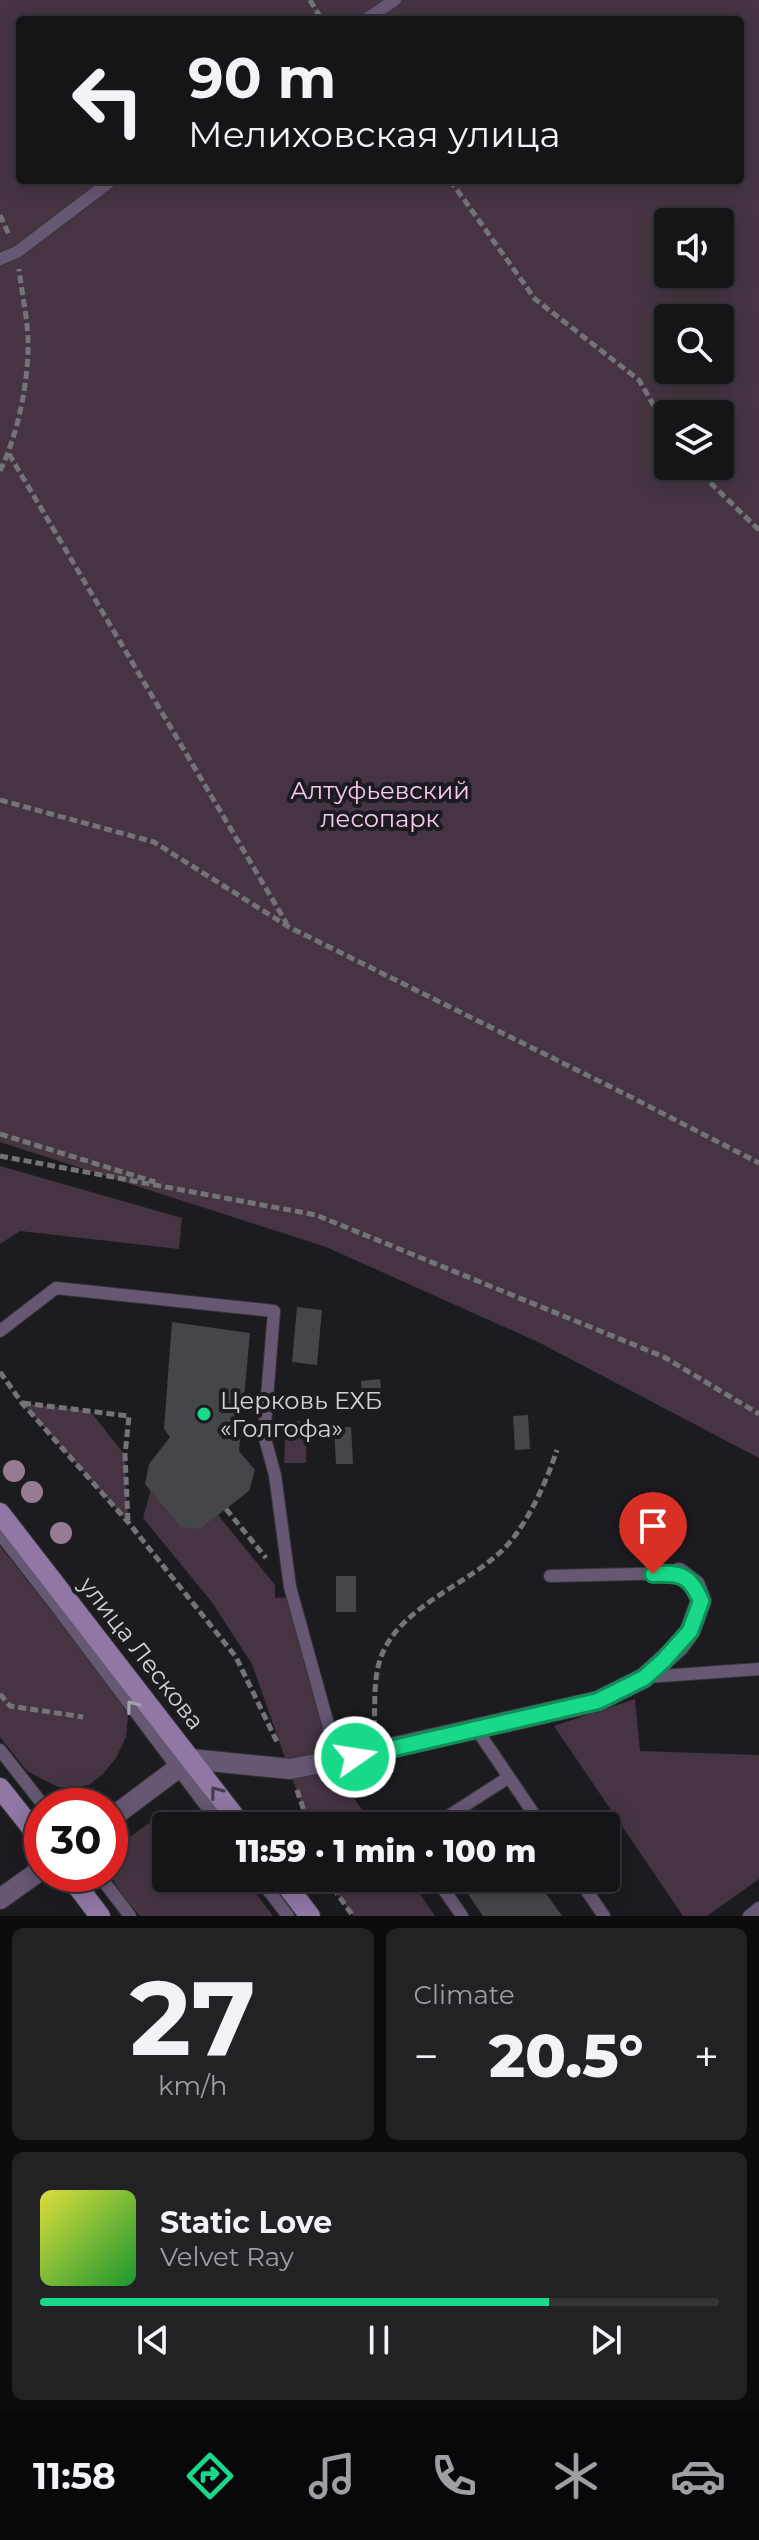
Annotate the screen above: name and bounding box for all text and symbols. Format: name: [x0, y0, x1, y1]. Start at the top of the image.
text: 90 m: [188, 44, 336, 112]
icon: left: [56, 48, 160, 152]
text: Мелиховская улица: [188, 112, 561, 156]
map controls: [654, 208, 734, 480]
button: sound: [654, 208, 734, 288]
button: search: [654, 304, 734, 384]
button: layers: [654, 400, 734, 480]
park label: Алтуфьевский лесопарк: [290, 776, 470, 833]
place label: Церковь ЕХБ «Голгофа»: [220, 1386, 382, 1443]
marker: Церковь ЕХБ «Голгофа»: [195, 1405, 213, 1423]
pin: [619, 1492, 687, 1574]
icon: arrive: [631, 1504, 675, 1548]
street label: улица Лескова: [73, 1570, 211, 1735]
one-way arrow: [127, 1700, 141, 1715]
position arrow: [313, 1715, 397, 1799]
one-way arrow: [212, 1786, 226, 1801]
speed limit sign: 30: [24, 1788, 128, 1892]
text: 11:59 · 1 min · 100 m: [236, 1833, 536, 1870]
text: 27: [130, 1954, 256, 2081]
text: Climate: [414, 1979, 515, 2011]
text: 20.5°: [489, 2019, 643, 2092]
text: −: [414, 2029, 439, 2083]
text: +: [694, 2029, 719, 2083]
text: km/h: [158, 2070, 227, 2102]
text: Static Love: [160, 2204, 332, 2241]
text: Velvet Ray: [160, 2241, 294, 2273]
icon: previous: [131, 2318, 175, 2362]
icon: pause: [357, 2318, 401, 2362]
icon: next: [584, 2318, 628, 2362]
icon: directions: [182, 2448, 238, 2504]
icon: music: [304, 2448, 360, 2504]
icon: phone: [426, 2448, 482, 2504]
icon: climate: [548, 2448, 604, 2504]
icon: car: [670, 2448, 726, 2504]
text: 11:58: [33, 2454, 116, 2498]

